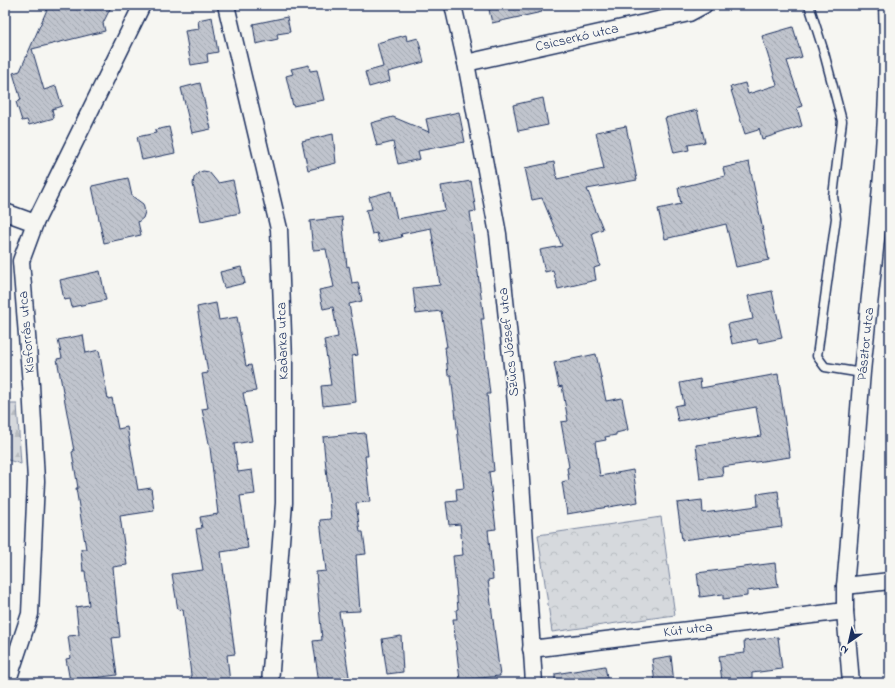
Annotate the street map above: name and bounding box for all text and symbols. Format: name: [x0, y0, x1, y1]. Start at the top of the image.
street label: Csicserkó utca: [533, 18, 621, 58]
street label: Szűcs József utca: [493, 286, 525, 398]
street label: Kisforrás utca: [13, 290, 41, 374]
street label: Kadarka utca: [271, 302, 295, 380]
street label: Pásztor utca: [852, 306, 880, 382]
street label: Kút utca: [662, 617, 714, 643]
north arrow: [829, 622, 869, 662]
text: N: [836, 641, 852, 658]

